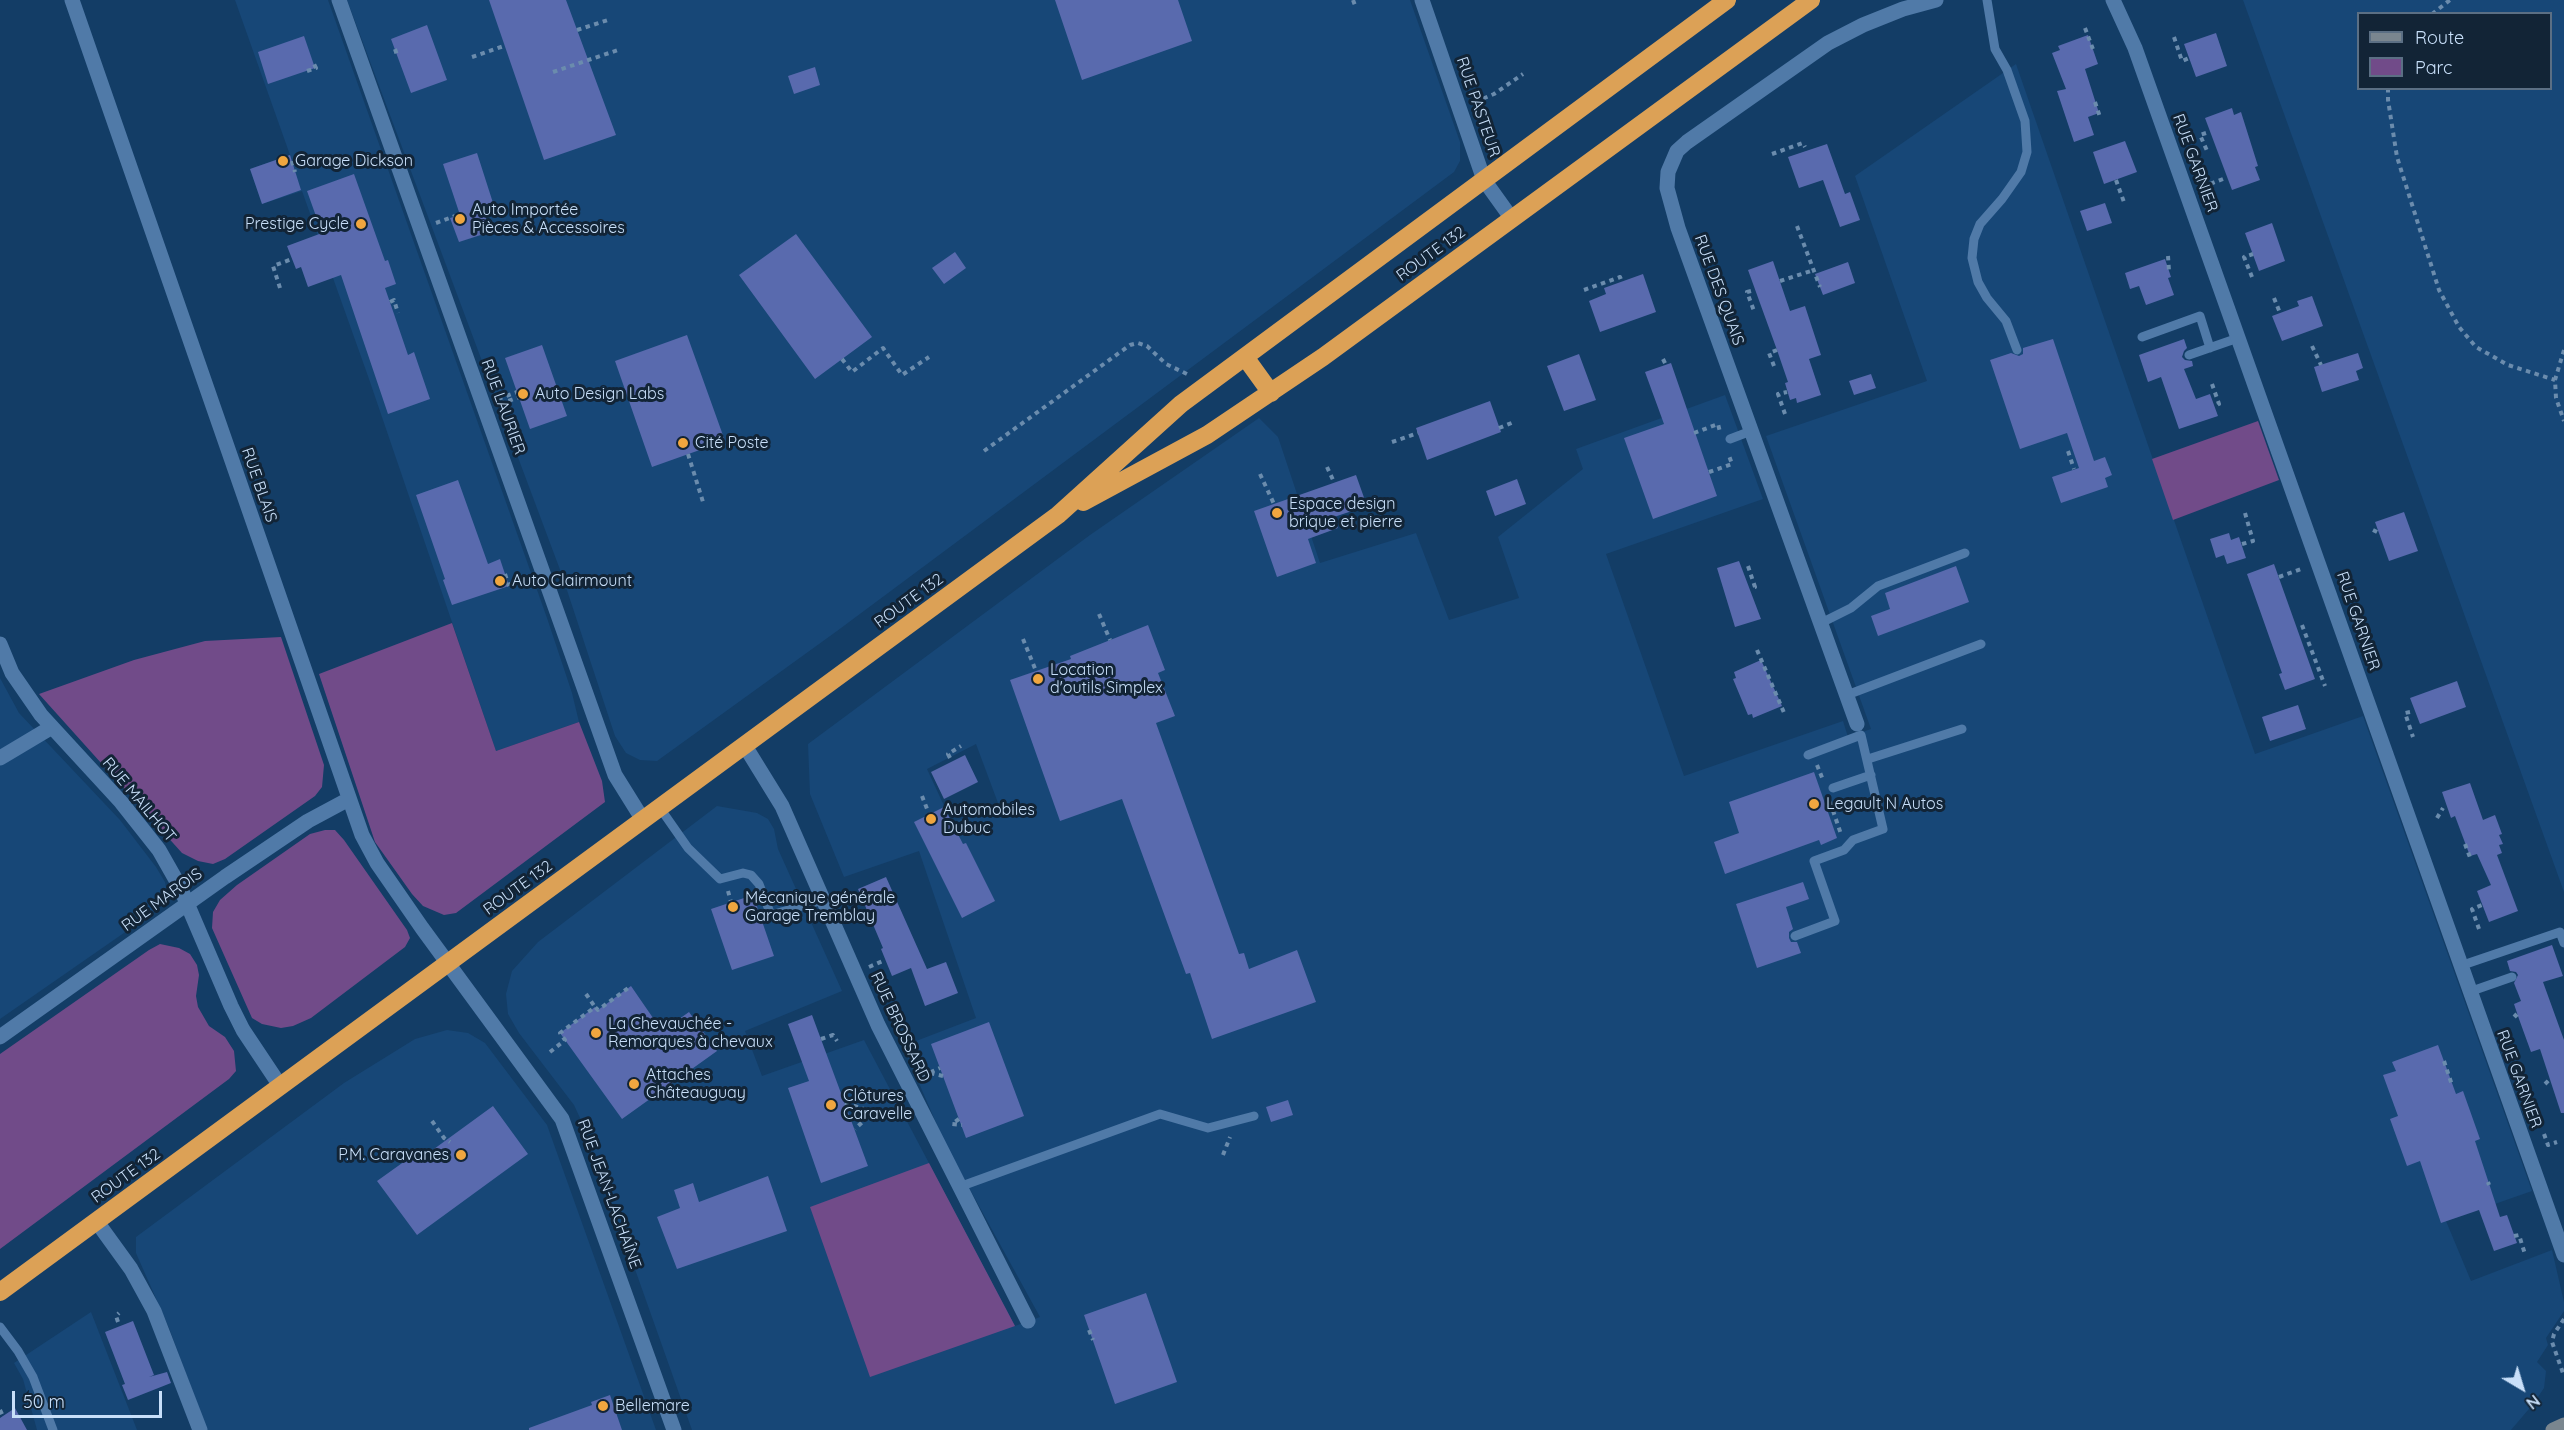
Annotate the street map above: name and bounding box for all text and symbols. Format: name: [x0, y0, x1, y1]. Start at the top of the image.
legend: [2357, 12, 2552, 90]
text: Route: [2415, 26, 2464, 49]
street label: RUE PASTEUR: [1452, 54, 1504, 160]
text: Parc: [2415, 56, 2452, 79]
street label: RUE GARNIER: [2168, 111, 2222, 215]
place label: Garage Dickson: [295, 151, 413, 171]
marker: Garage Dickson: [276, 154, 290, 168]
place label: Auto Importée Pièces & Accessoires: [472, 200, 625, 238]
marker: Auto Importée Pièces & Accessoires: [453, 212, 467, 226]
place label: Prestige Cycle: [245, 214, 349, 234]
marker: Prestige Cycle: [354, 217, 368, 231]
street label: ROUTE 132: [1393, 223, 1469, 285]
street label: RUE DES QUAIS: [1690, 232, 1748, 348]
street label: RUE LAURIER: [477, 357, 529, 457]
place label: Auto Design Labs: [535, 384, 664, 404]
marker: Auto Design Labs: [516, 387, 530, 401]
place label: Cité Poste: [695, 433, 769, 453]
marker: Cité Poste: [676, 436, 690, 450]
street label: RUE BLAIS: [237, 445, 281, 525]
place label: Espace design brique et pierre: [1289, 494, 1402, 532]
marker: Espace design brique et pierre: [1270, 506, 1284, 520]
street label: RUE GARNIER: [2332, 569, 2384, 673]
street label: ROUTE 132: [871, 570, 947, 632]
place label: Auto Clairmount: [512, 571, 632, 591]
marker: Auto Clairmount: [493, 574, 507, 588]
place label: Location d'outils Simplex: [1050, 660, 1163, 698]
marker: Location d'outils Simplex: [1031, 672, 1045, 686]
street label: RUE MAILHOT: [98, 754, 180, 846]
place label: Legault N Autos: [1826, 794, 1943, 814]
marker: Legault N Autos: [1807, 797, 1821, 811]
place label: Automobiles Dubuc: [943, 800, 1035, 838]
marker: Automobiles Dubuc: [924, 812, 938, 826]
street label: ROUTE 132: [480, 857, 556, 919]
street label: RUE MAROIS: [118, 864, 206, 936]
place label: Mécanique générale Garage Tremblay: [745, 888, 895, 926]
marker: Mécanique générale Garage Tremblay: [726, 900, 740, 914]
street label: RUE BROSSARD: [866, 969, 934, 1085]
place label: La Chevauchée - Remorques à chevaux: [608, 1014, 773, 1052]
marker: La Chevauchée - Remorques à chevaux: [589, 1026, 603, 1040]
street label: RUE GARNIER: [2492, 1027, 2546, 1131]
place label: Attaches Châteauguay: [646, 1065, 746, 1103]
marker: Attaches Châteauguay: [627, 1077, 641, 1091]
place label: Clôtures Caravelle: [843, 1086, 912, 1124]
marker: Clôtures Caravelle: [824, 1098, 838, 1112]
street label: RUE JEAN-LACHAÎNE: [573, 1117, 645, 1271]
street label: ROUTE 132: [88, 1145, 164, 1207]
place label: P.M. Caravanes: [338, 1145, 449, 1165]
marker: P.M. Caravanes: [454, 1148, 468, 1162]
north arrow: [2492, 1358, 2552, 1418]
scale bar: [15, 1379, 165, 1417]
text: 50 m: [23, 1390, 65, 1413]
text: N: [2522, 1391, 2544, 1414]
place label: Bellemare: [615, 1396, 690, 1416]
marker: Bellemare: [596, 1399, 610, 1413]

